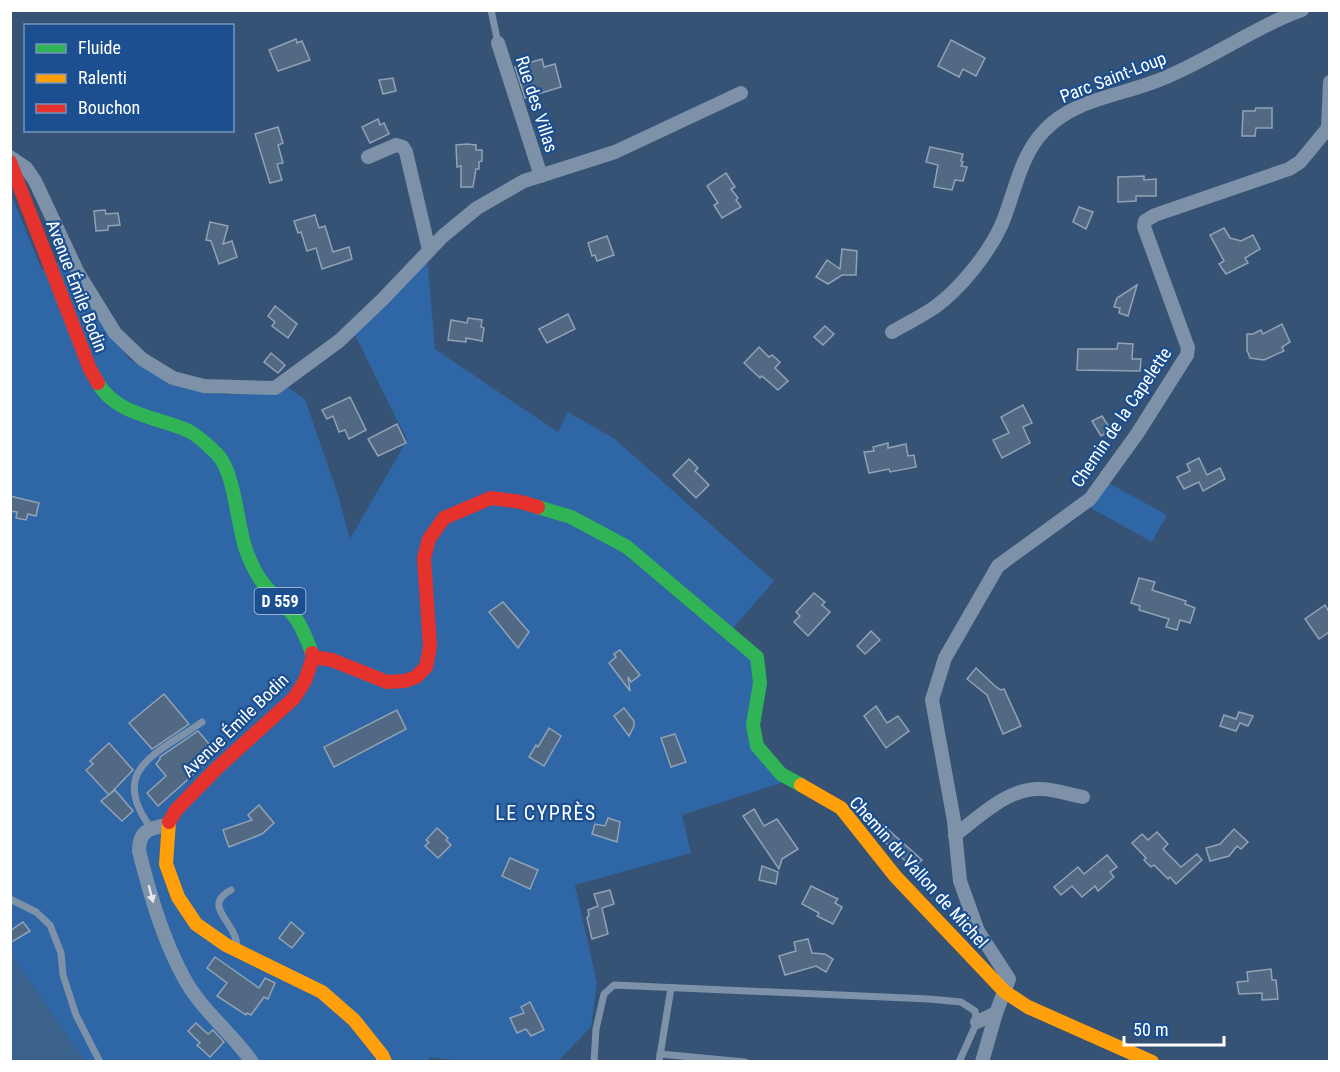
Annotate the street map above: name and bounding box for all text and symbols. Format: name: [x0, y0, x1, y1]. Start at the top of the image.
legend: [24, 24, 234, 132]
text: Fluide: [78, 37, 121, 58]
street label: Parc Saint-Loup: [1057, 47, 1169, 107]
street label: Rue des Villas: [512, 53, 562, 155]
text: Ralenti: [78, 67, 127, 88]
text: Bouchon: [78, 97, 140, 118]
street label: Avenue Émile Bodin: [42, 217, 112, 355]
street label: Chemin de la Capelette: [1066, 343, 1176, 491]
road number: D 559: [254, 588, 306, 614]
street label: Avenue Émile Bodin: [177, 669, 293, 781]
street label: Chemin du Vallon de Michel: [845, 792, 993, 952]
district label: LE CYPRÈS: [495, 801, 597, 825]
one-way arrow: [146, 885, 156, 904]
scale bar: [1124, 1009, 1224, 1047]
text: 50 m: [1133, 1019, 1168, 1040]

